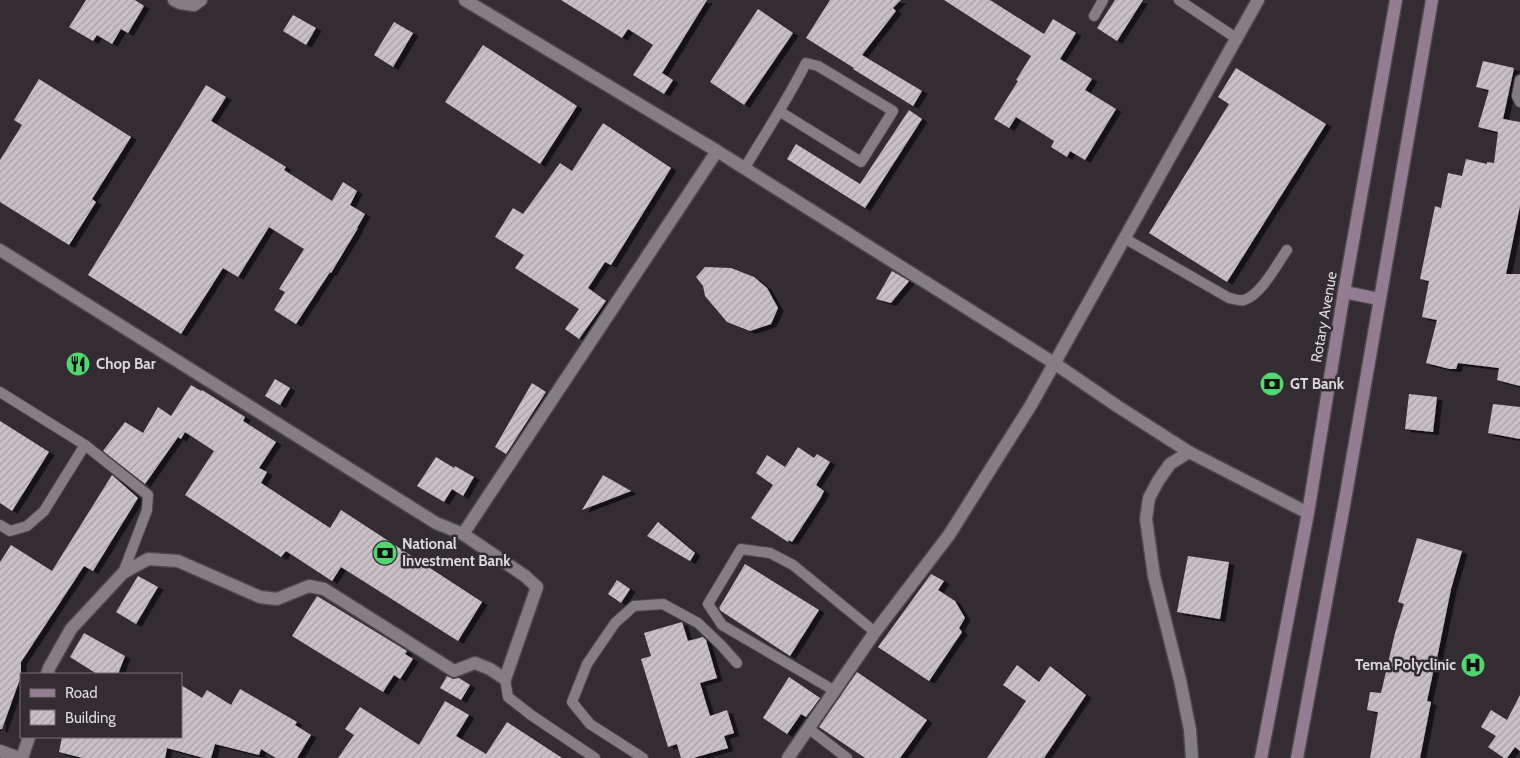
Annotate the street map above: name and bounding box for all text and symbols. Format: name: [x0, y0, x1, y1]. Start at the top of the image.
street label: Rotary Avenue: [1307, 270, 1341, 364]
restaurant icon: Chop Bar: [65, 351, 91, 377]
place label: Chop Bar: [96, 355, 156, 373]
bank icon: GT Bank: [1259, 371, 1285, 397]
place label: GT Bank: [1290, 375, 1345, 393]
place label: National Investment Bank: [402, 535, 511, 570]
bank icon: National Investment Bank: [372, 540, 398, 566]
hospital icon: Tema Polyclinic: [1460, 652, 1486, 678]
place label: Tema Polyclinic: [1355, 656, 1456, 674]
legend: [20, 673, 182, 738]
text: Road: [65, 684, 98, 702]
text: Building: [65, 709, 116, 727]

